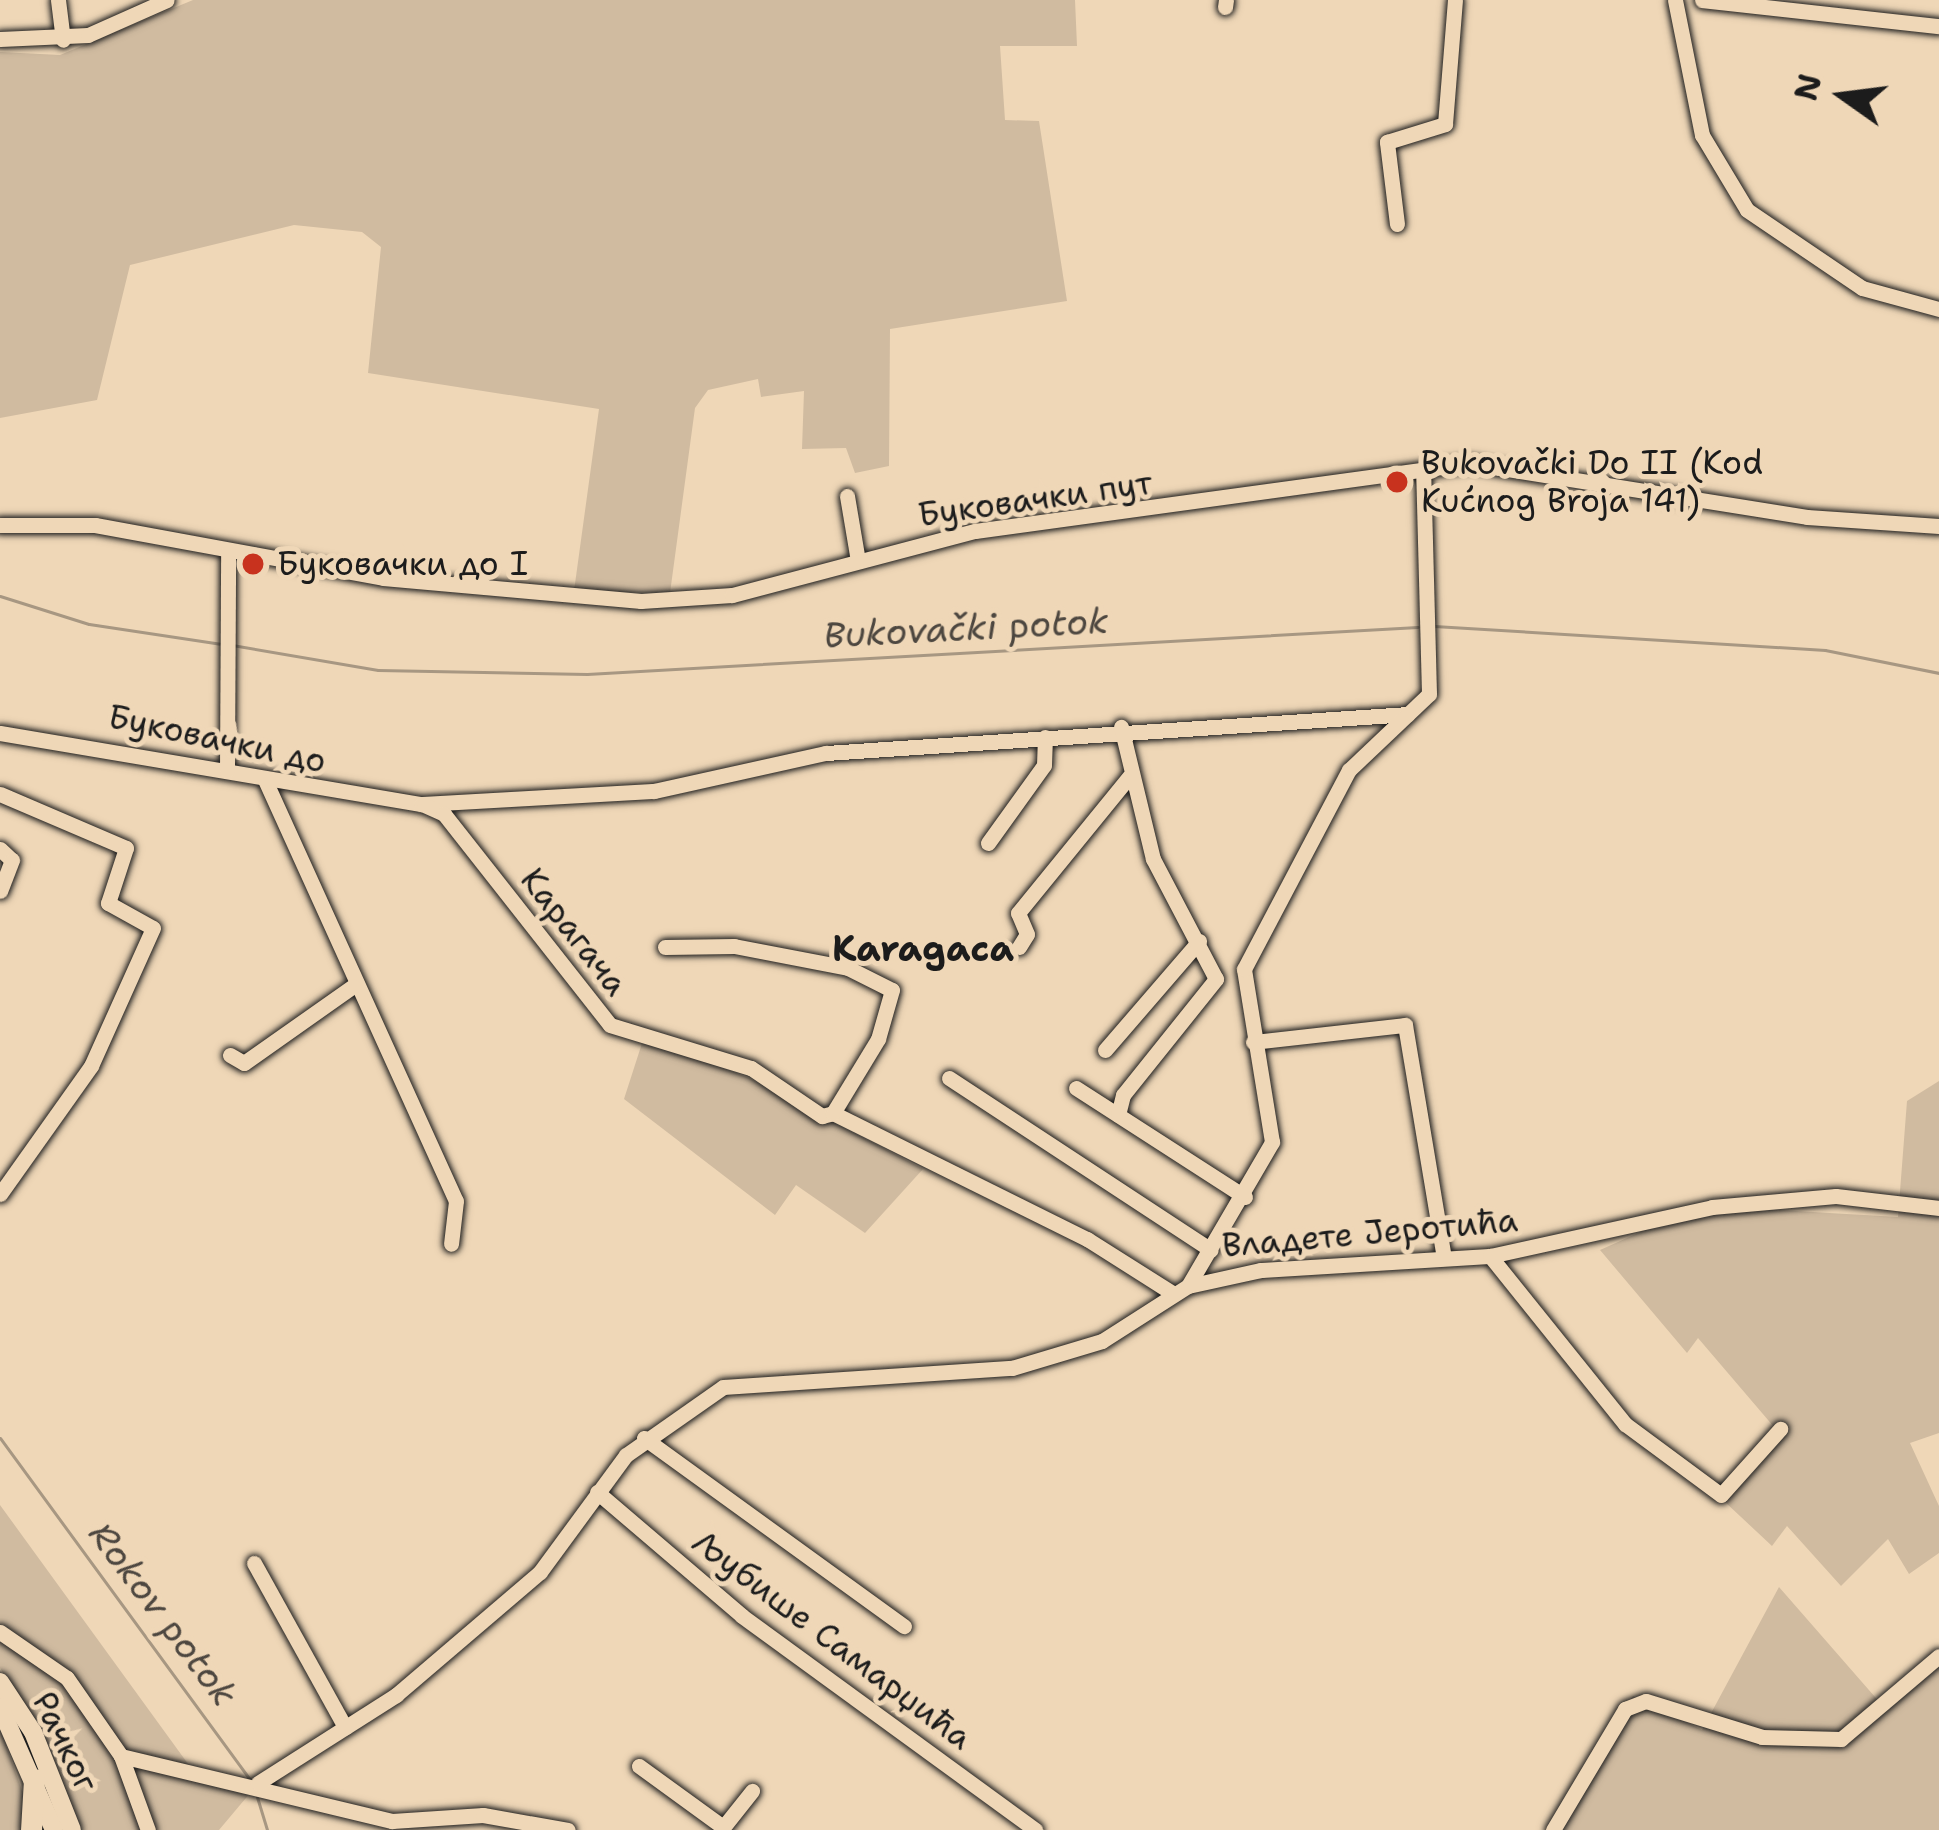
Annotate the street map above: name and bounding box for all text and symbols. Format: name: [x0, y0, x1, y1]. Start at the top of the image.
north arrow: [1783, 36, 1903, 156]
text: N: [1783, 69, 1833, 105]
place label: Bukovački Do II (Kod Kućnog Broja 141): [1421, 443, 1763, 521]
street label: Буковачки пут: [915, 463, 1155, 535]
marker: Bukovački Do II (Kod Kućnog Broja 141): [1384, 469, 1410, 495]
place label: Буковачки до I: [277, 544, 528, 584]
marker: Буковачки до I: [240, 551, 266, 577]
water label: Bukovački potok: [822, 599, 1110, 657]
street label: Буковачки до: [104, 697, 330, 781]
street label: Карагача: [512, 860, 636, 1004]
district label: Karagaca: [832, 927, 1014, 971]
street label: Владете Јеротића: [1221, 1200, 1519, 1266]
water label: Rokov potok: [80, 1513, 246, 1715]
street label: Љубише Самарџића: [685, 1522, 979, 1758]
street label: Рачког: [24, 1686, 106, 1798]

